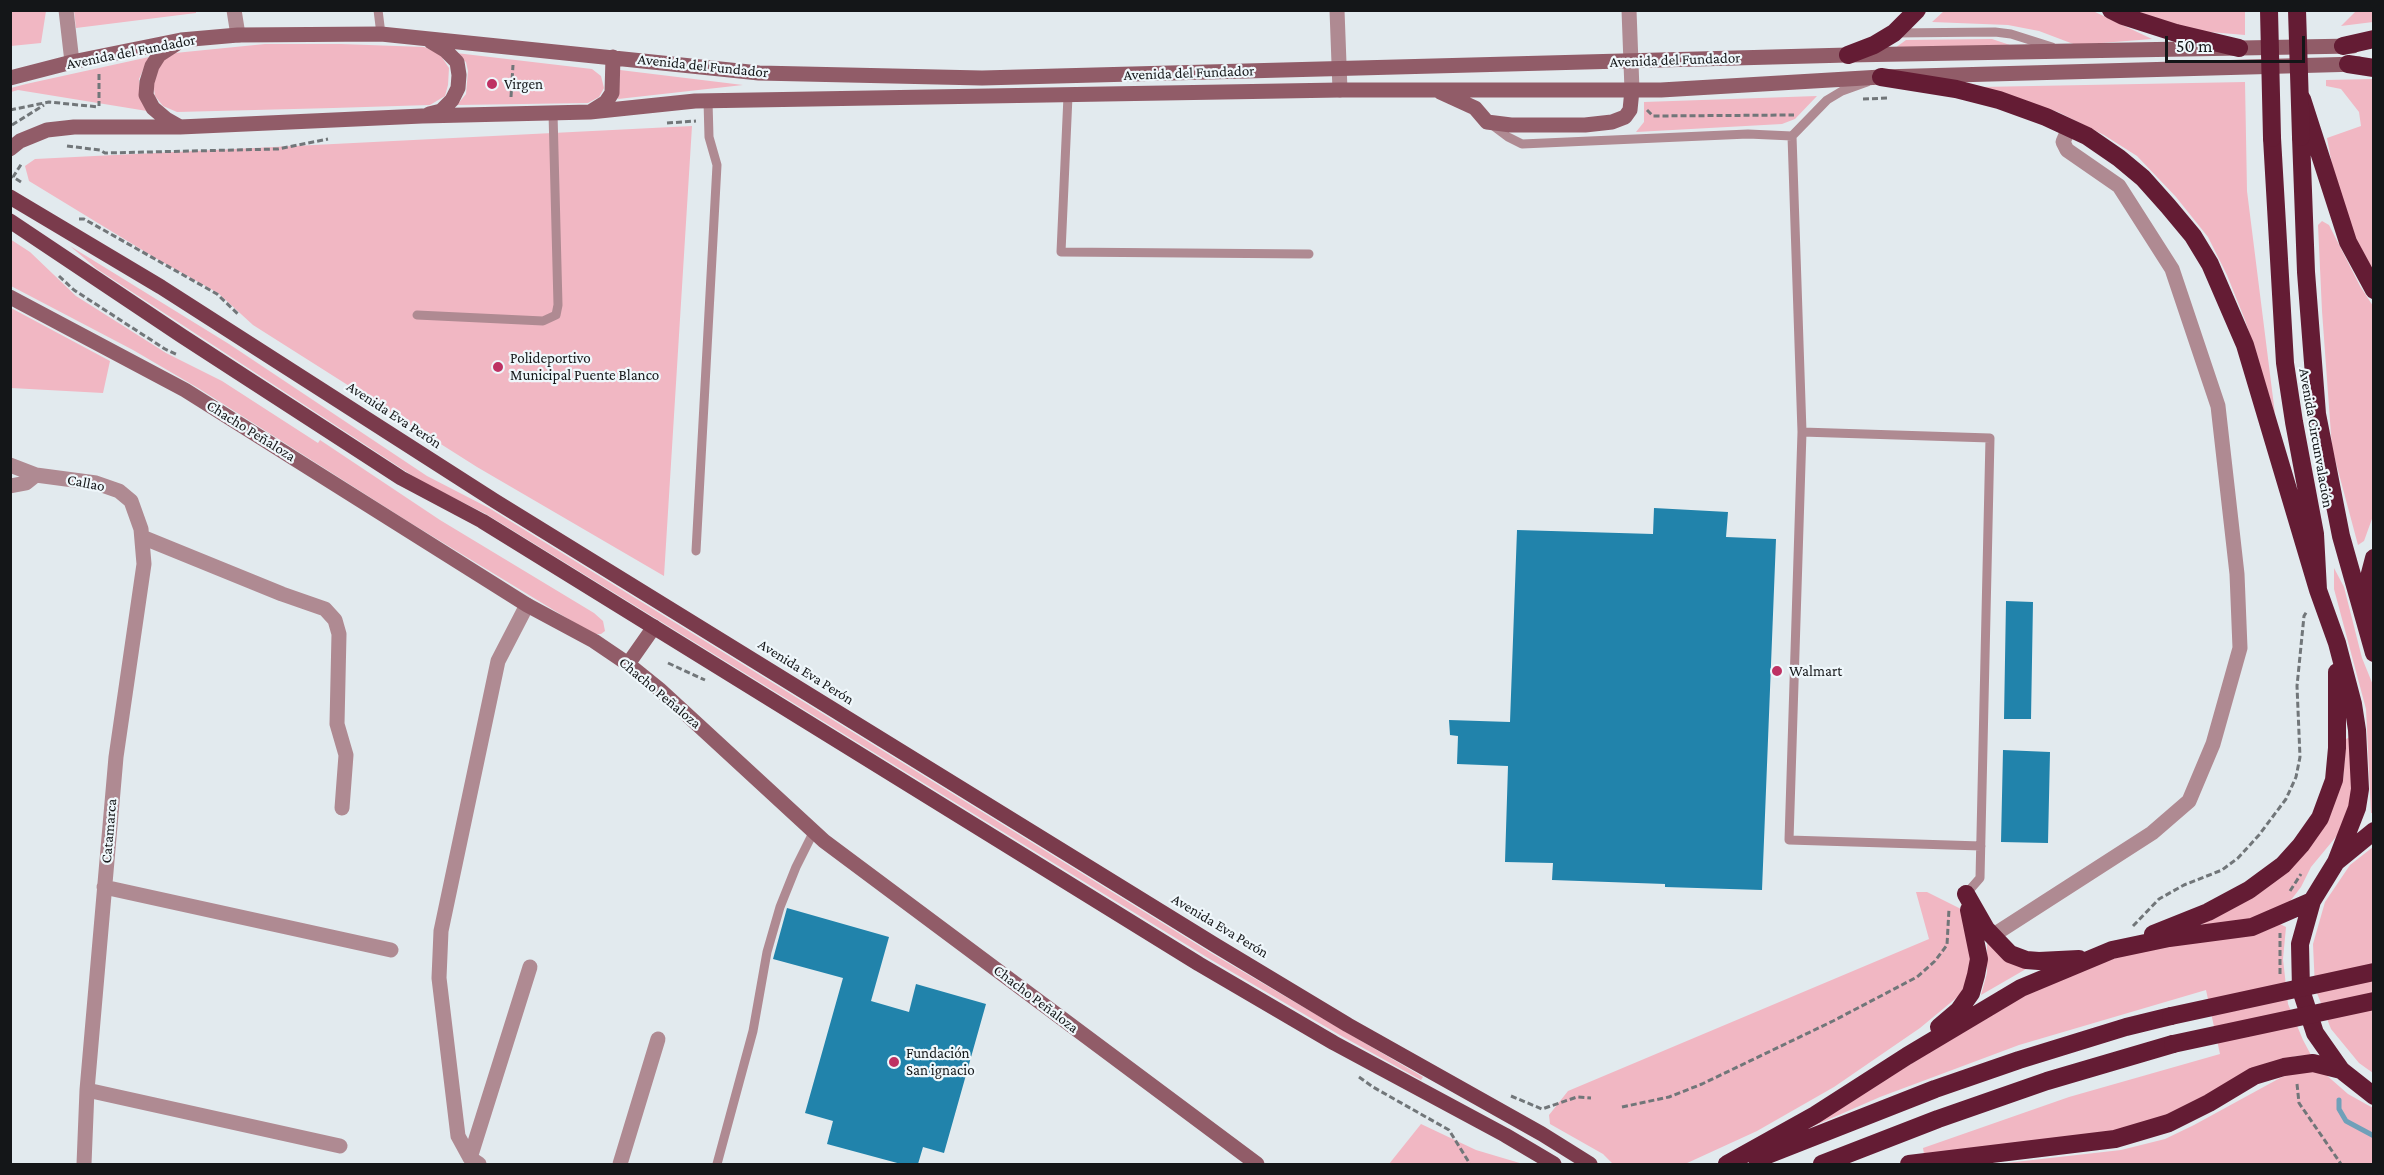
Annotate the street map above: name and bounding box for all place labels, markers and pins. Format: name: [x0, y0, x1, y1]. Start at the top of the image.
place label: Virgen: [504, 75, 543, 93]
marker: Virgen: [485, 77, 499, 91]
place label: Polideportivo Municipal Puente Blanco: [510, 349, 659, 384]
marker: Polideportivo Municipal Puente Blanco: [491, 360, 505, 374]
place label: Walmart: [1789, 662, 1842, 680]
marker: Walmart: [1770, 664, 1784, 678]
place label: Fundación San ignacio: [906, 1044, 975, 1079]
marker: Fundación San ignacio: [887, 1055, 901, 1069]

